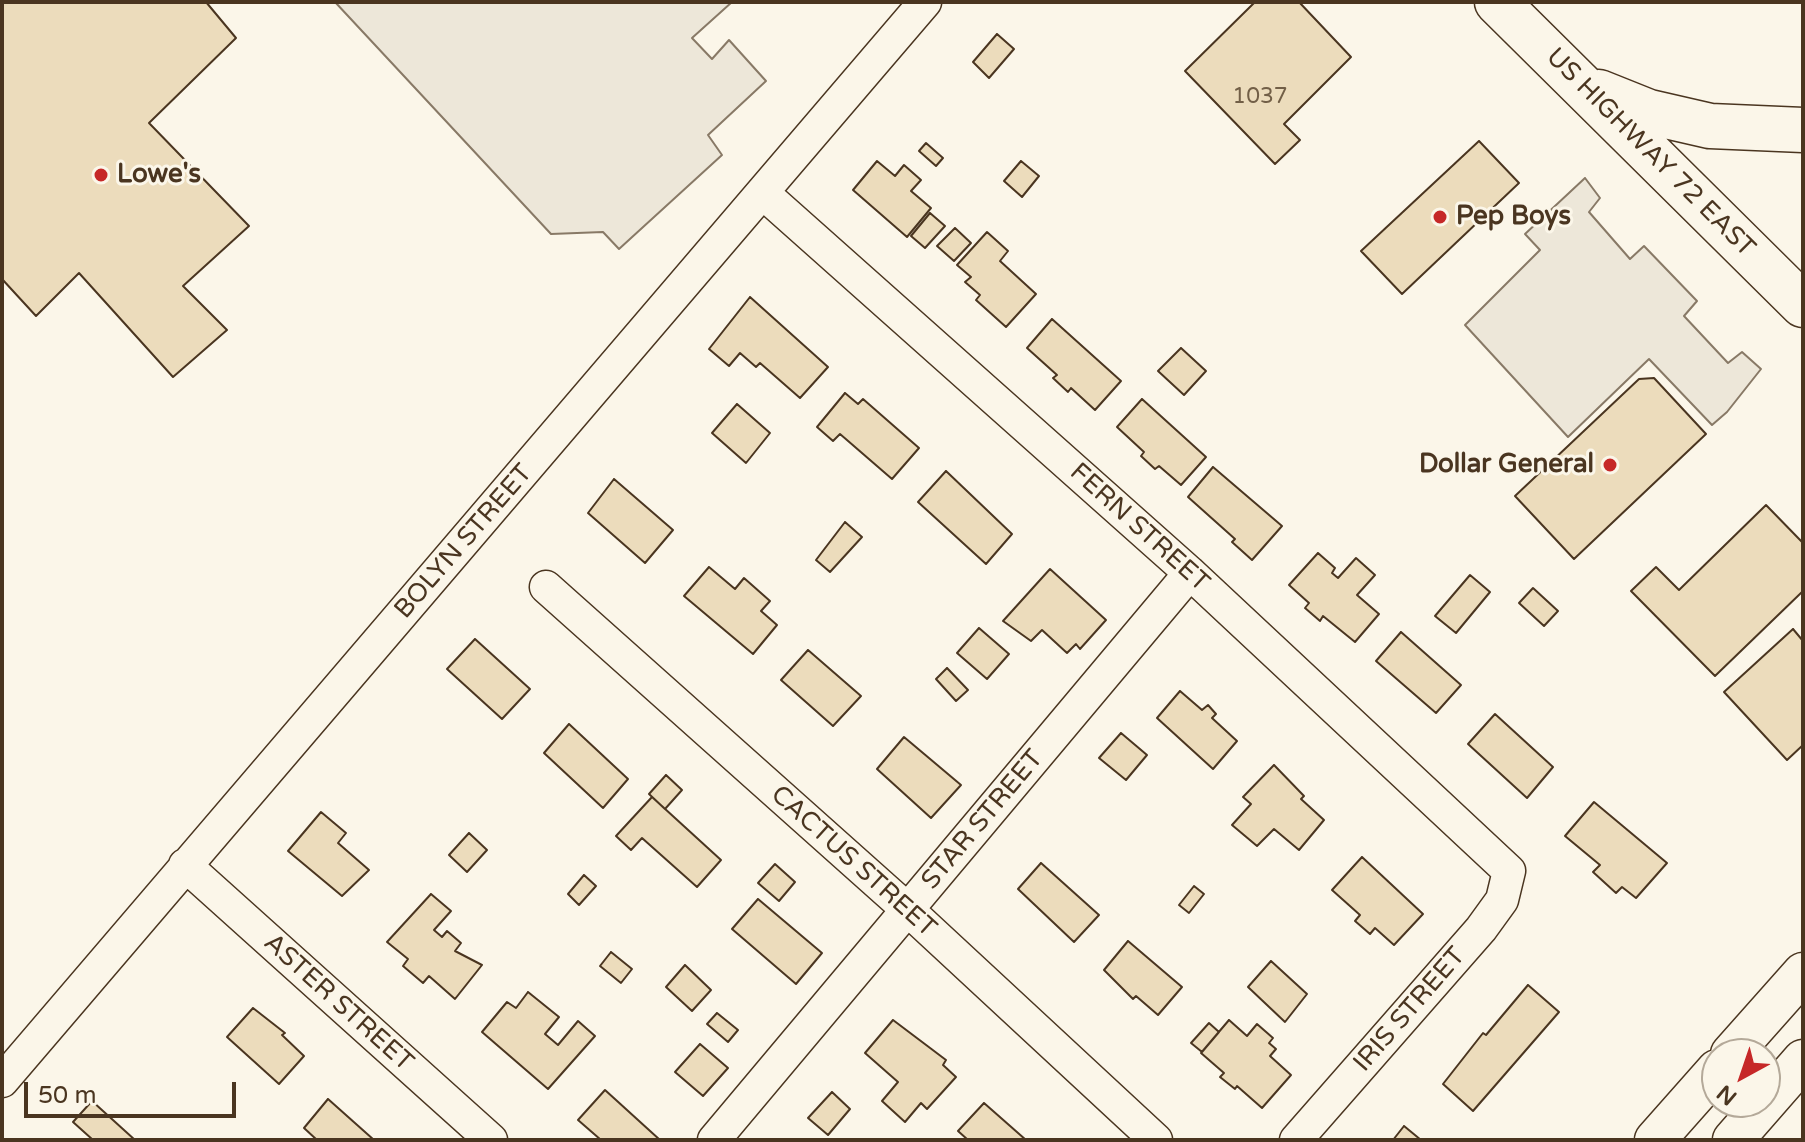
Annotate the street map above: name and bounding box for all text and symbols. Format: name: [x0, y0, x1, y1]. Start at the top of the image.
street label: US HIGHWAY 72 EAST: [1539, 42, 1761, 264]
house number: 1037: [1232, 84, 1288, 110]
place label: Lowe's: [117, 159, 201, 191]
marker: Lowe's: [92, 166, 110, 184]
place label: Pep Boys: [1456, 201, 1571, 233]
marker: Pep Boys: [1431, 208, 1449, 226]
place label: Dollar General: [1419, 449, 1594, 481]
marker: Dollar General: [1601, 456, 1619, 474]
street label: FERN STREET: [1063, 457, 1215, 599]
street label: BOLYN STREET: [388, 458, 540, 626]
street label: STAR STREET: [916, 744, 1050, 896]
street label: CACTUS STREET: [764, 780, 942, 944]
street label: ASTER STREET: [257, 928, 419, 1078]
street label: IRIS STREET: [1348, 941, 1472, 1079]
north arrow: [1701, 1038, 1781, 1118]
scale bar: [28, 1066, 240, 1116]
text: N: [1712, 1079, 1742, 1110]
text: 50 m: [38, 1081, 96, 1110]

